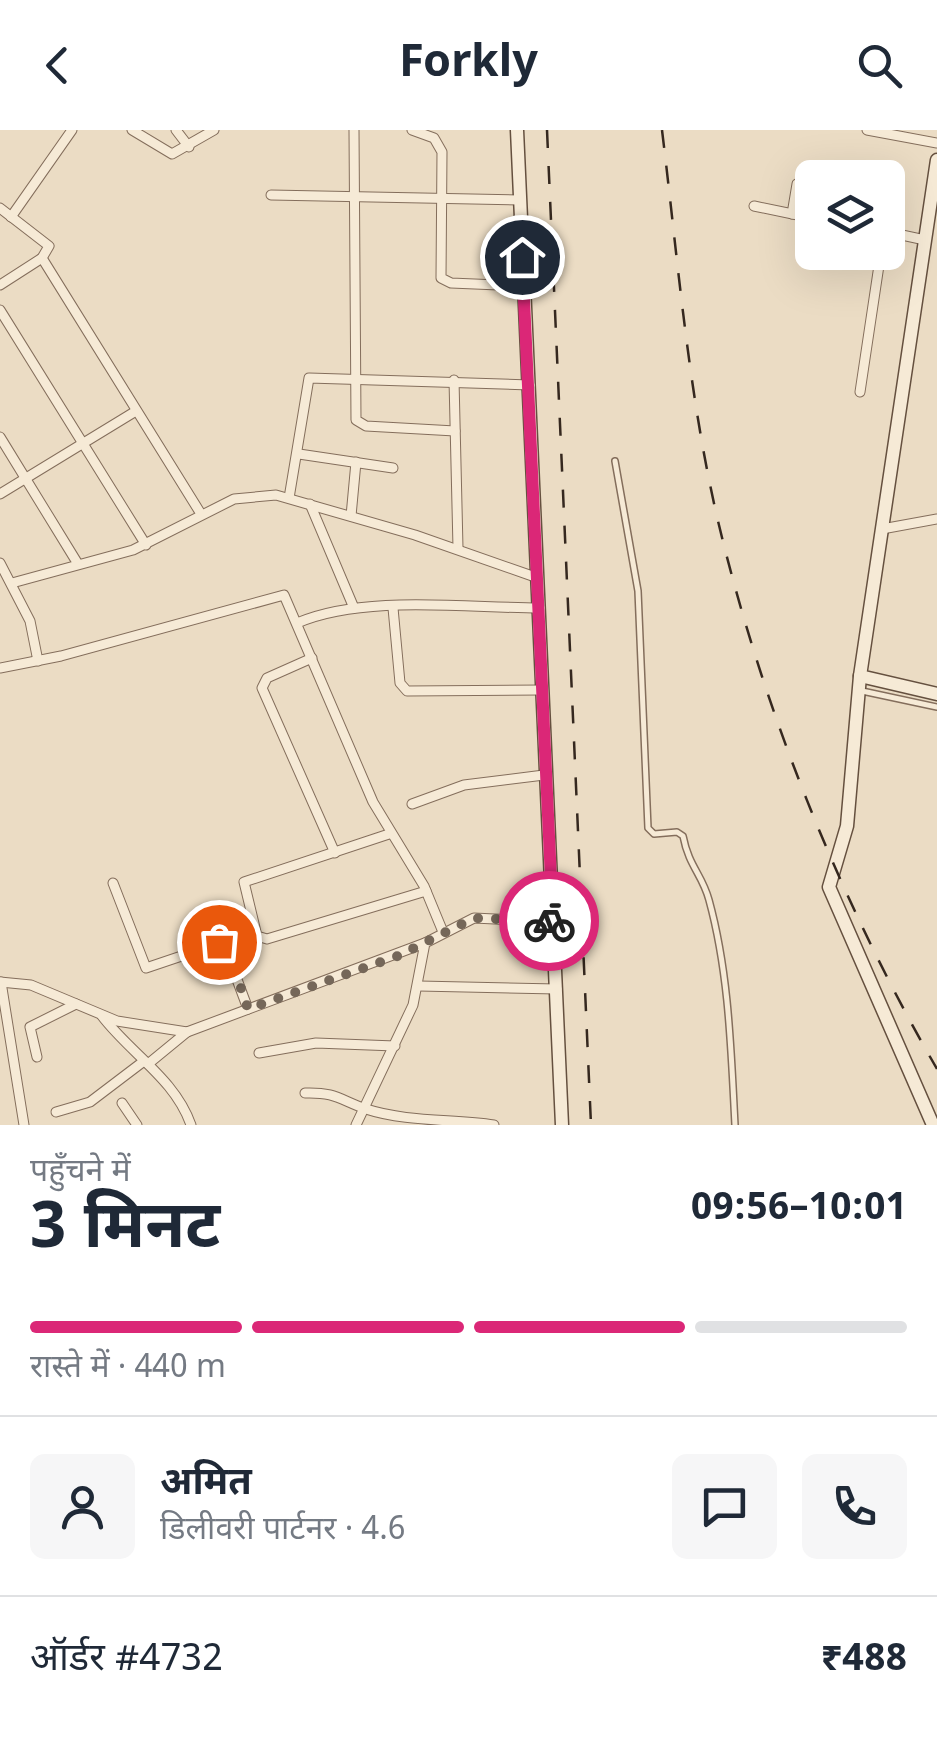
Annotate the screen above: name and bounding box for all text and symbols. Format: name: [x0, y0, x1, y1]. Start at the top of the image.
text: Forkly: [399, 36, 538, 94]
icon: back: [30, 38, 85, 93]
icon: search: [852, 38, 907, 93]
map controls: [795, 160, 905, 270]
button: layers: [795, 160, 905, 270]
pin: [480, 215, 565, 300]
icon: home: [495, 230, 550, 285]
courier: [499, 871, 599, 971]
icon: bike: [522, 894, 577, 949]
pin: [177, 900, 262, 985]
icon: bag: [192, 915, 247, 970]
text: पहुँचने में: [30, 1152, 131, 1194]
text: 09:56–10:01: [691, 1185, 907, 1235]
text: 3 मिनट: [30, 1189, 220, 1274]
text: रास्ते में · 440 m: [30, 1348, 226, 1390]
button: person: [30, 1454, 135, 1559]
button: chat: [672, 1454, 777, 1559]
button: phone: [802, 1454, 907, 1559]
text: अमित: [160, 1460, 252, 1510]
text: डिलीवरी पार्टनर · 4.6: [160, 1510, 405, 1552]
text: ऑर्डर #4732: [30, 1636, 223, 1686]
text: ₹488: [821, 1636, 907, 1686]

